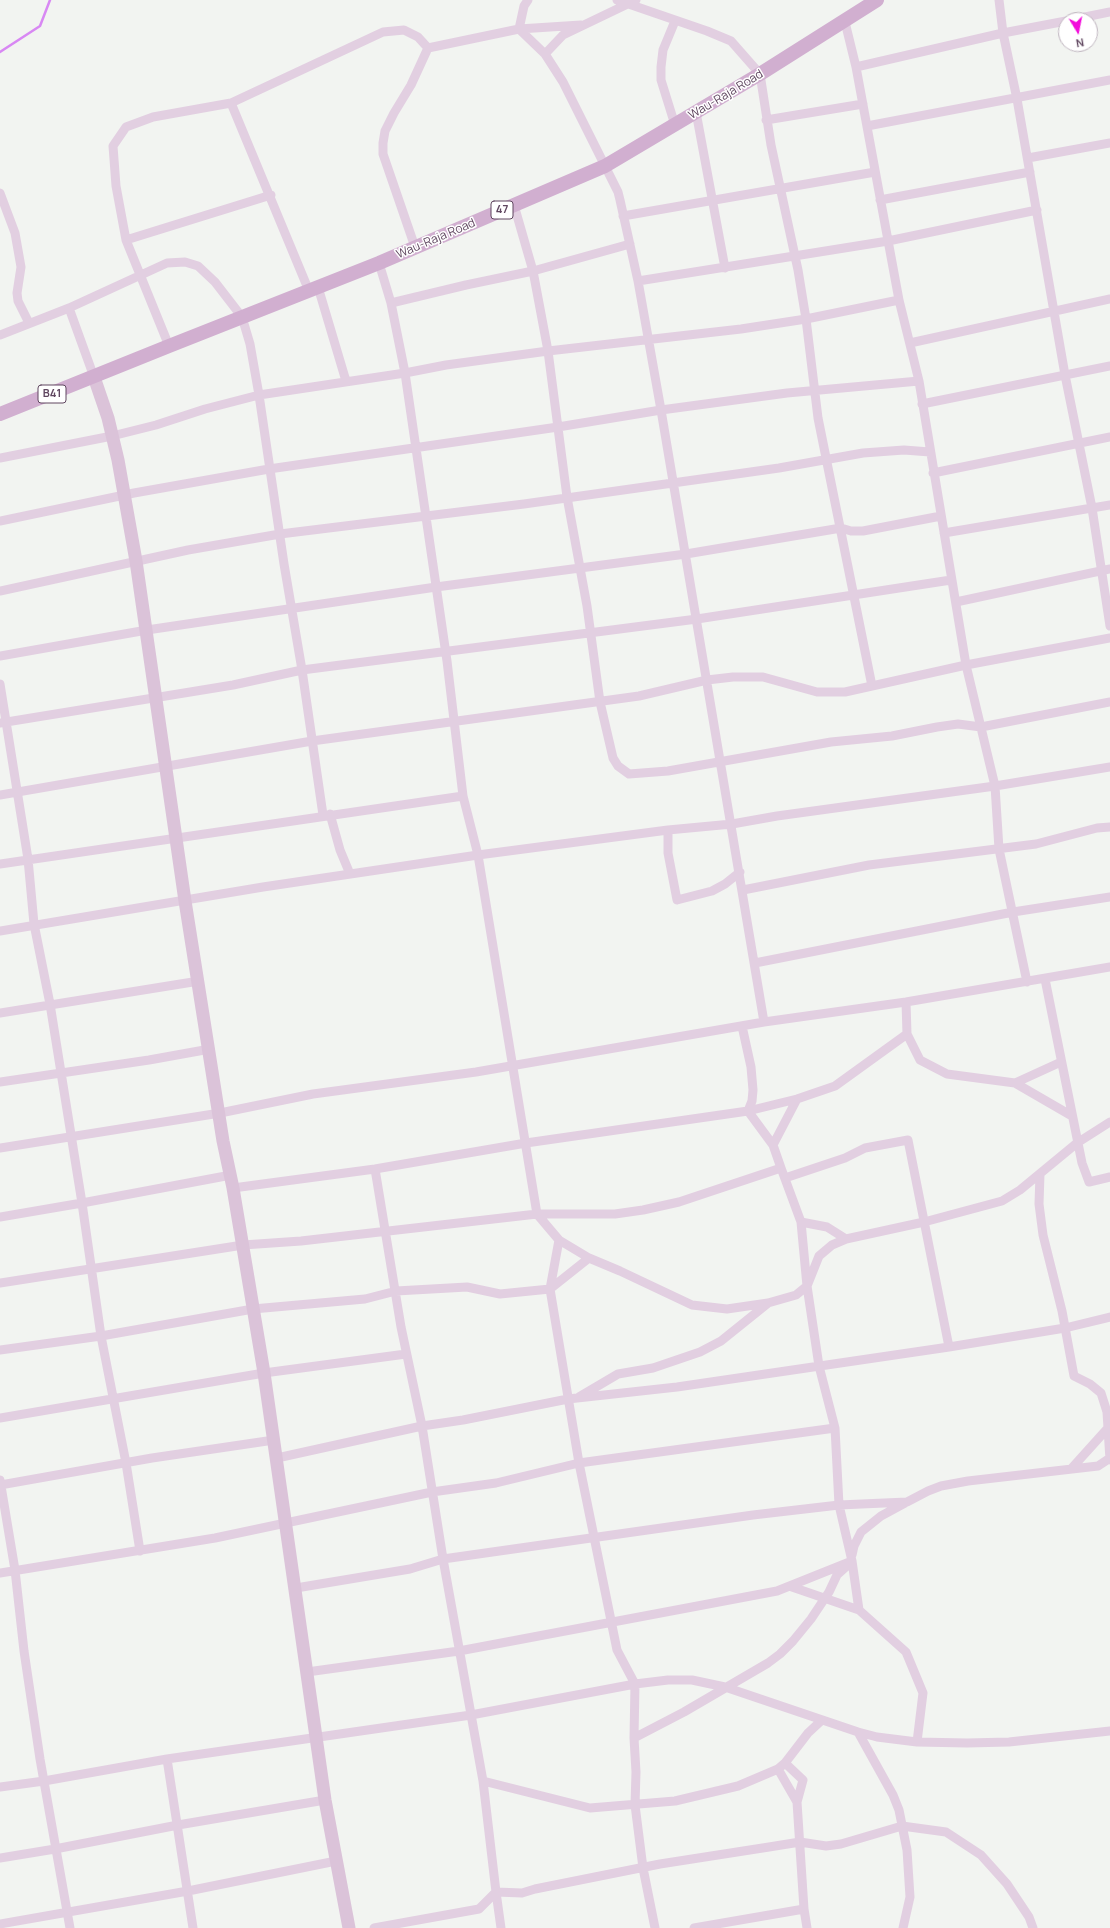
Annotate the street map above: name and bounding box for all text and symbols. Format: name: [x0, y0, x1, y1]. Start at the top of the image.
north arrow: [1058, 12, 1098, 52]
text: N: [1075, 35, 1085, 51]
street label: Wau-Raja Road: [686, 67, 766, 123]
road number: 47: [491, 201, 513, 219]
street label: Wau-Raja Road: [394, 216, 478, 262]
road number: B41: [38, 385, 66, 403]

